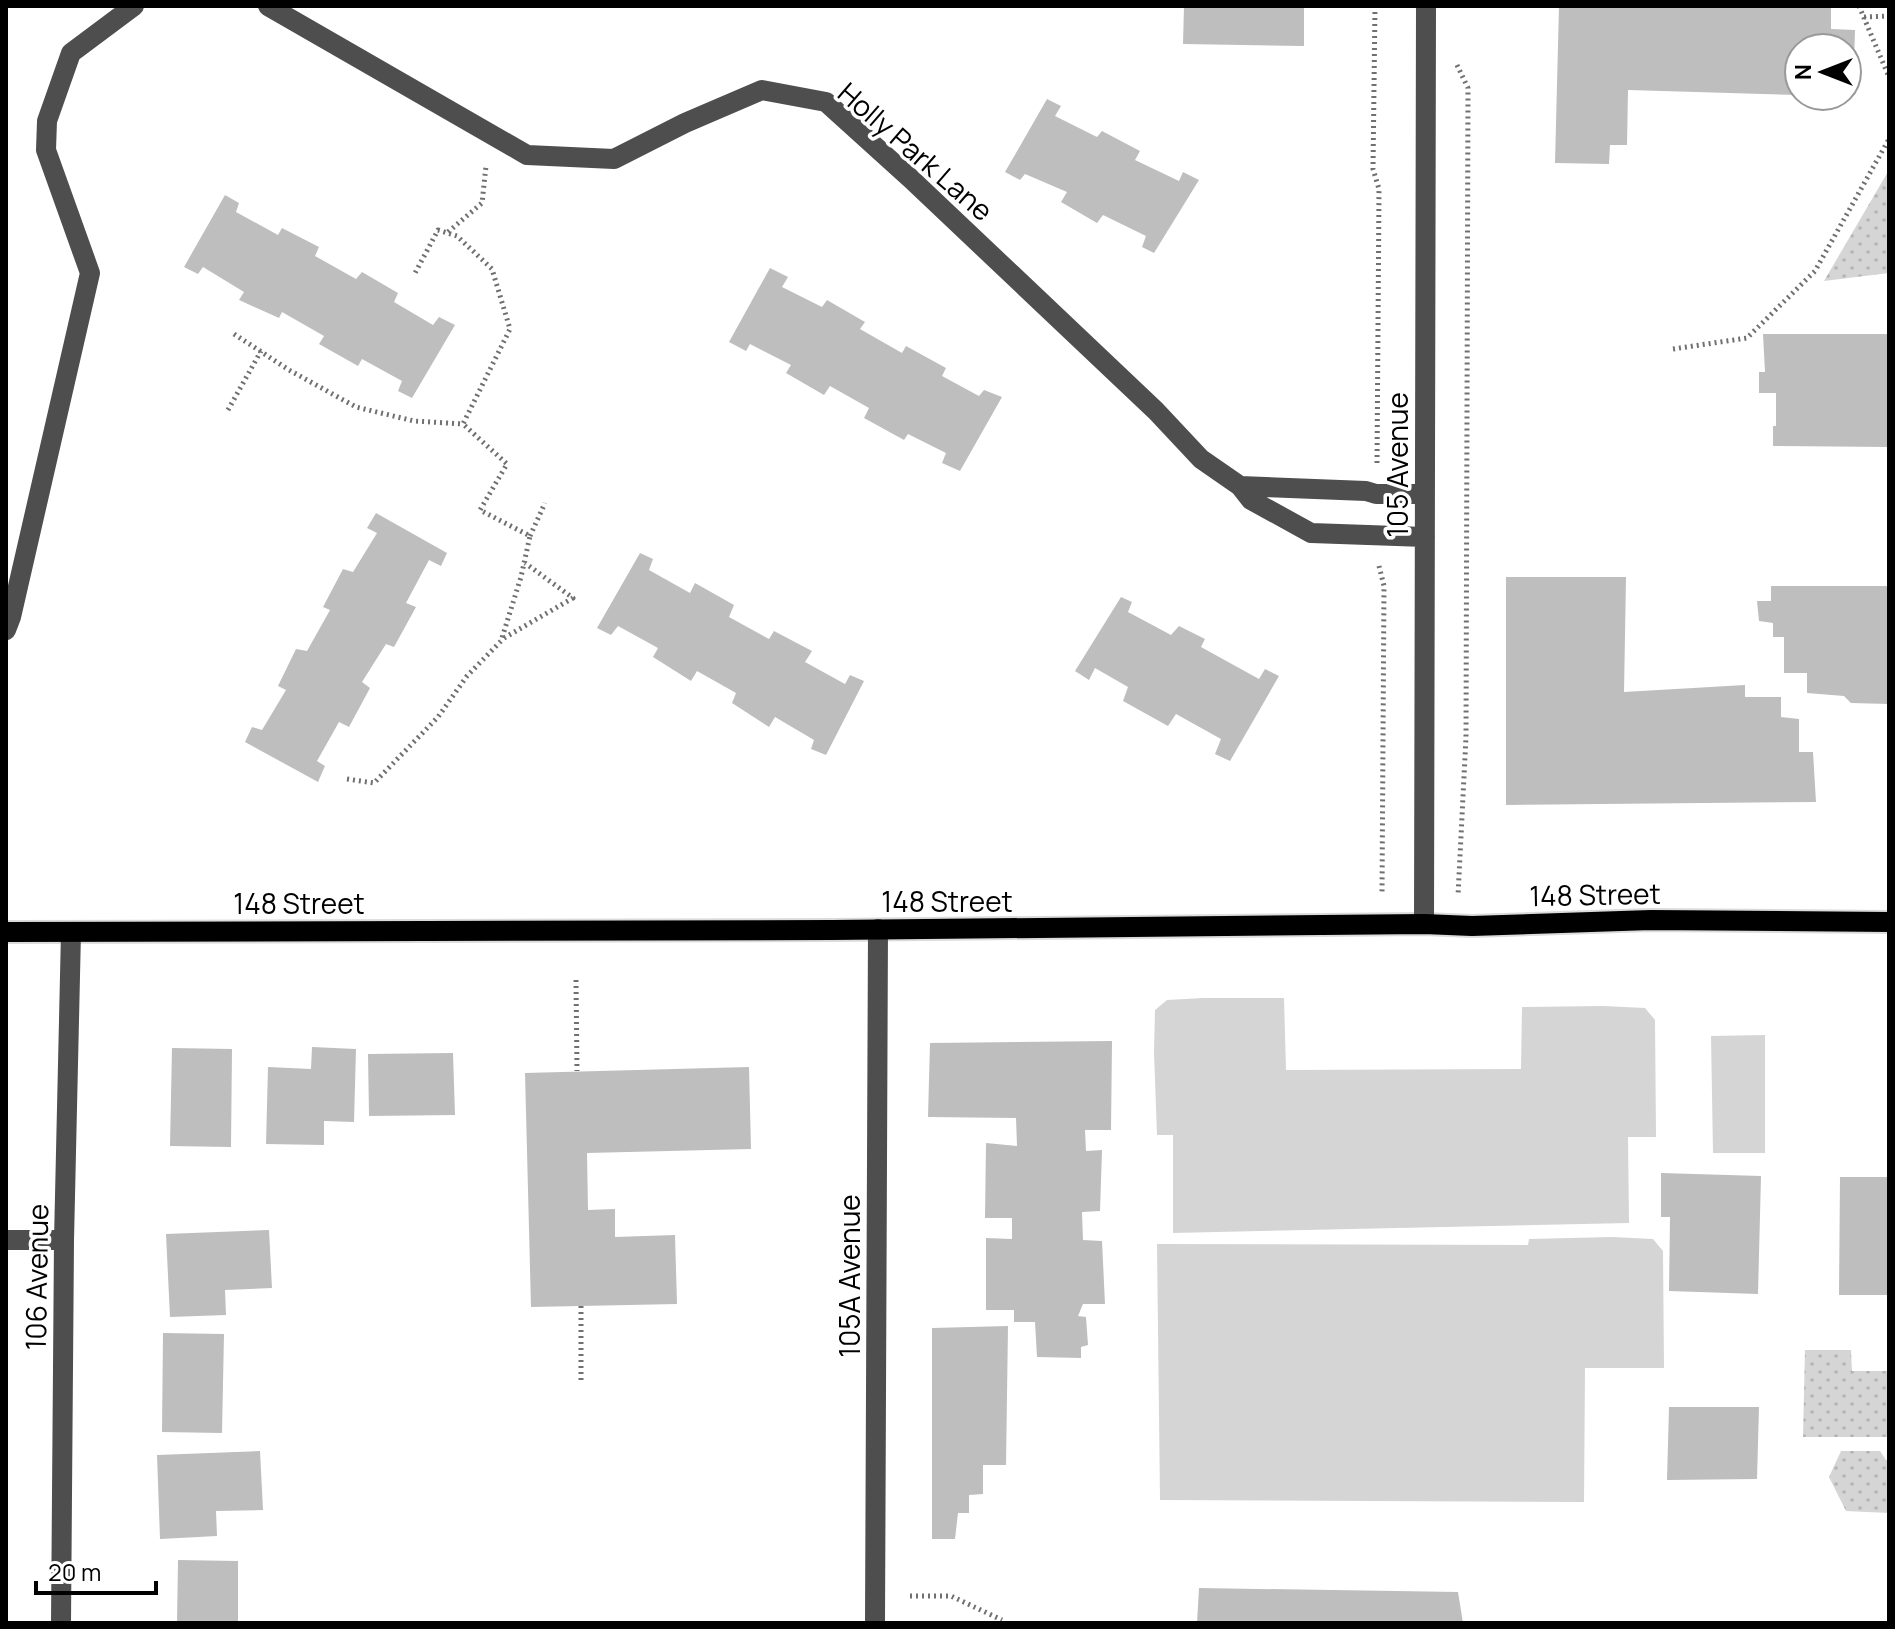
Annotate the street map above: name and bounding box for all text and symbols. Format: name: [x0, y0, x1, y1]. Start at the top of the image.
north arrow: [1783, 32, 1863, 112]
text: N: [1788, 64, 1818, 80]
street label: Holly Park Lane: [831, 73, 1001, 229]
street label: 105 Avenue: [1378, 392, 1416, 538]
street label: 148 Street: [1529, 874, 1661, 914]
street label: 148 Street: [881, 882, 1013, 920]
street label: 148 Street: [233, 884, 365, 922]
street label: 105A Avenue: [830, 1194, 868, 1358]
street label: 106 Avenue: [16, 1203, 56, 1351]
scale bar: [36, 1545, 156, 1595]
text: 20 m: [48, 1555, 101, 1588]

